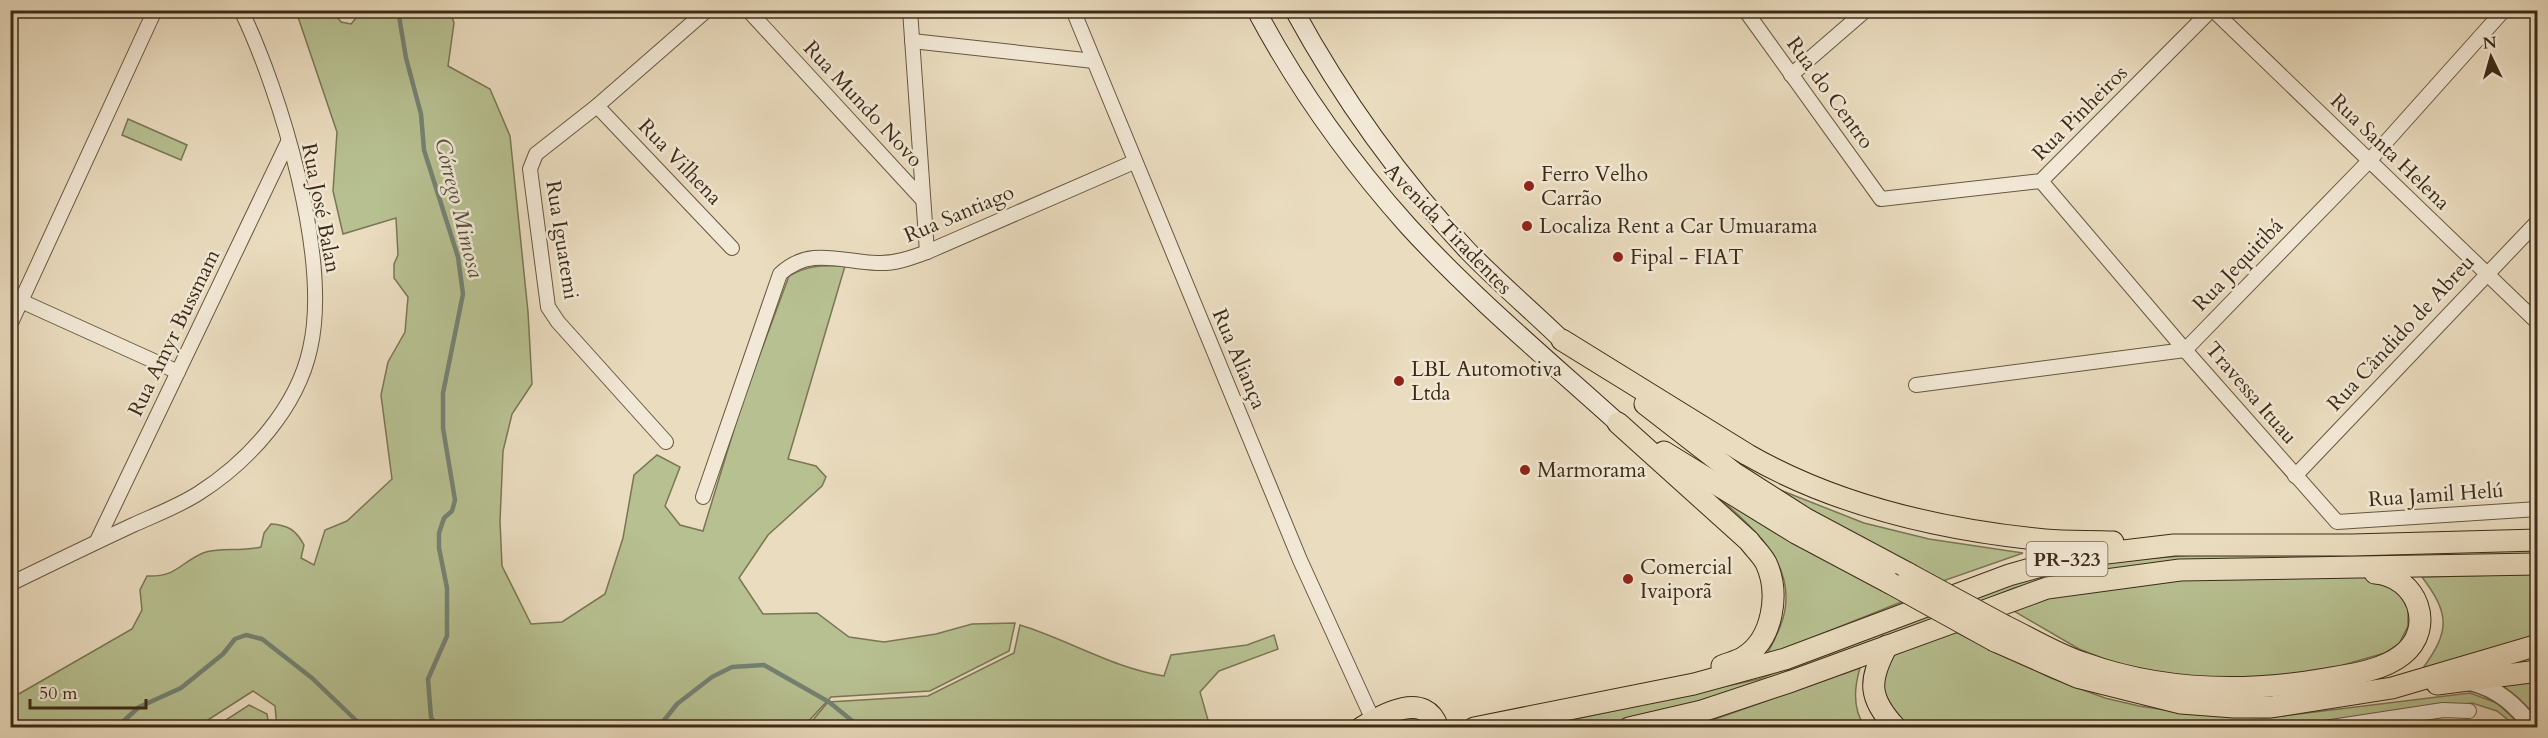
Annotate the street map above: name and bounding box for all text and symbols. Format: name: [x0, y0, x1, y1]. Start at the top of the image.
north arrow: [2461, 27, 2521, 87]
street label: Rua do Centro: [1779, 31, 1881, 155]
text: N: [2482, 31, 2498, 55]
street label: Rua Mundo Novo: [797, 34, 929, 174]
street label: Rua Pinheiros: [2026, 59, 2134, 167]
street label: Rua Santa Helena: [2324, 87, 2456, 217]
street label: Rua Vilhena: [632, 113, 728, 211]
water label: Córrego Mimosa: [427, 135, 491, 281]
street label: Rua José Balan: [294, 141, 348, 275]
street label: Avenida Tiradentes: [1378, 157, 1518, 301]
place label: Ferro Velho Carrão: [1541, 160, 1648, 213]
street label: Rua Iguatemi: [538, 178, 586, 302]
street label: Rua Santiago: [899, 178, 1019, 250]
marker: Ferro Velho Carrão: [1522, 179, 1536, 193]
place label: Localiza Rent a Car Umuarama: [1539, 212, 1818, 241]
street label: Rua Jequitibá: [2186, 212, 2290, 318]
marker: Localiza Rent a Car Umuarama: [1520, 219, 1534, 233]
place label: Fipal - FIAT: [1630, 243, 1744, 272]
street label: Rua Amyr Bussmam: [121, 244, 227, 421]
street label: Rua Cândido de Abreu: [2321, 248, 2481, 418]
marker: Fipal - FIAT: [1611, 250, 1625, 264]
street label: Rua Aliança: [1205, 304, 1273, 414]
street label: Travessa Ituau: [2198, 336, 2304, 450]
place label: LBL Automotiva Ltda: [1411, 355, 1562, 408]
marker: LBL Automotiva Ltda: [1392, 374, 1406, 388]
place label: Marmorama: [1537, 456, 1646, 485]
marker: Marmorama: [1518, 463, 1532, 477]
street label: Rua Jamil Helú: [2367, 476, 2505, 514]
road number: PR-323: [2026, 542, 2108, 576]
place label: Comercial Ivaiporã: [1640, 553, 1732, 606]
marker: Comercial Ivaiporã: [1621, 572, 1635, 586]
scale bar: [30, 672, 146, 710]
text: 50 m: [39, 681, 78, 706]

